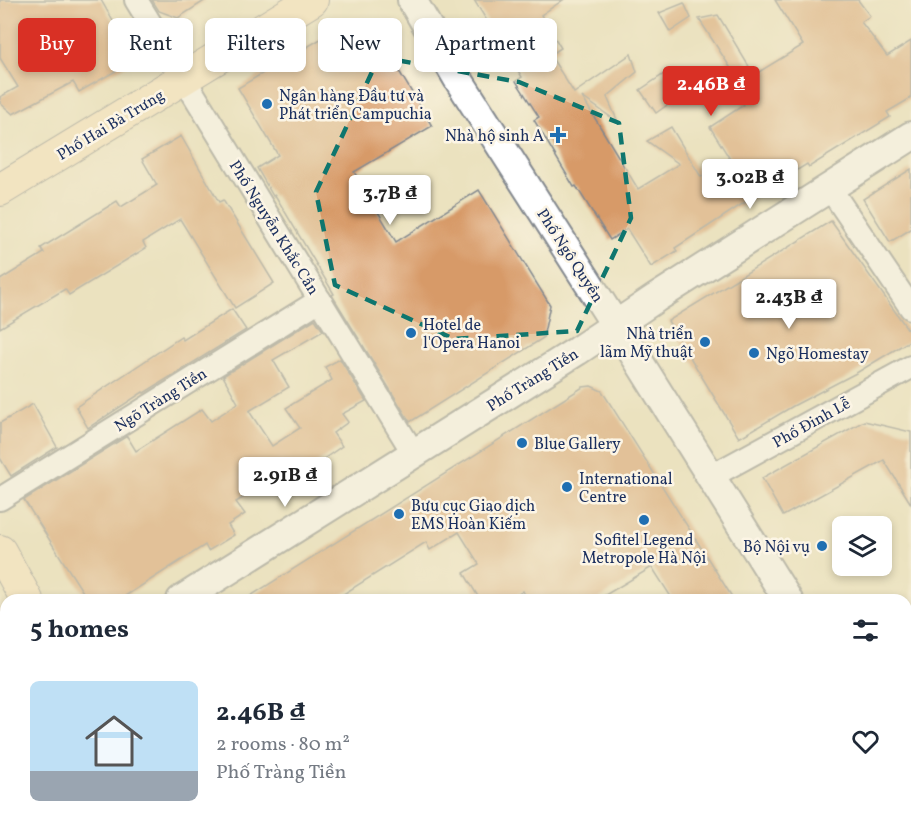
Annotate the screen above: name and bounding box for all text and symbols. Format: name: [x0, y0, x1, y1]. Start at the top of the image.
chip: Buy: [18, 18, 96, 72]
chip: Rent: [108, 18, 193, 72]
chip: Filters: [205, 18, 306, 72]
chip: New: [318, 18, 402, 72]
chip: Apartment: [414, 18, 557, 72]
pin: 2.46B ₫: [656, 66, 766, 117]
text: 2.46B ₫: [677, 71, 745, 99]
street label: Phố Hai Bà Trưng: [53, 85, 169, 166]
place label: Ngân hàng Đầu tư và Phát triển Campuchia: [279, 86, 432, 126]
marker: Ngân hàng Đầu tư và Phát triển Campuchia: [260, 97, 274, 111]
place label: Nhà hộ sinh A: [445, 126, 544, 148]
marker: Nhà hộ sinh A: [549, 126, 567, 144]
street label: Phố Nguyễn Khắc Cần: [223, 157, 324, 299]
pin: 3.02B ₫: [695, 159, 805, 210]
text: 3.02B ₫: [716, 164, 784, 192]
pin: 3.7B ₫: [341, 175, 439, 226]
text: 3.7B ₫: [363, 180, 417, 208]
street label: Phố Ngô Quyền: [531, 205, 608, 307]
pin: 2.43B ₫: [734, 279, 844, 330]
text: 2.43B ₫: [755, 284, 823, 312]
place label: Hotel de l'Opera Hanoi: [423, 315, 520, 355]
place label: Nhà triển lãm Mỹ thuật: [600, 324, 693, 364]
marker: Hotel de l'Opera Hanoi: [404, 326, 418, 340]
marker: Nhà triển lãm Mỹ thuật: [698, 335, 712, 349]
street label: Phố Tràng Tiền: [483, 344, 583, 418]
place label: Ngõ Homestay: [766, 344, 869, 366]
marker: Ngõ Homestay: [747, 346, 761, 360]
street label: Ngõ Tràng Tiền: [110, 363, 212, 438]
street label: Phố Đinh Lễ: [769, 393, 855, 454]
place label: Blue Gallery: [534, 434, 621, 456]
marker: Blue Gallery: [515, 436, 529, 450]
pin: 2.91B ₫: [230, 457, 340, 508]
text: 2.91B ₫: [253, 462, 317, 490]
place label: International Centre: [579, 469, 673, 509]
marker: International Centre: [560, 480, 574, 494]
place label: Bưu cục Giao dịch EMS Hoàn Kiếm: [411, 496, 535, 536]
marker: Bưu cục Giao dịch EMS Hoàn Kiếm: [392, 507, 406, 521]
marker: Sofitel Legend Metropole Hà Nội: [637, 513, 651, 527]
map controls: [832, 516, 892, 576]
button: layers: [832, 516, 892, 576]
place label: Sofitel Legend Metropole Hà Nội: [582, 530, 706, 570]
place label: Bộ Nội vụ: [743, 537, 810, 559]
marker: Bộ Nội vụ: [815, 539, 829, 553]
text: 5 homes: [30, 612, 129, 648]
icon: filters: [849, 614, 882, 647]
text: 2.46B ₫: [216, 695, 305, 731]
icon: home: [78, 705, 150, 777]
icon: heart: [849, 725, 882, 758]
text: 2 rooms · 80 m²: [216, 731, 350, 759]
text: Phố Tràng Tiền: [216, 759, 347, 787]

